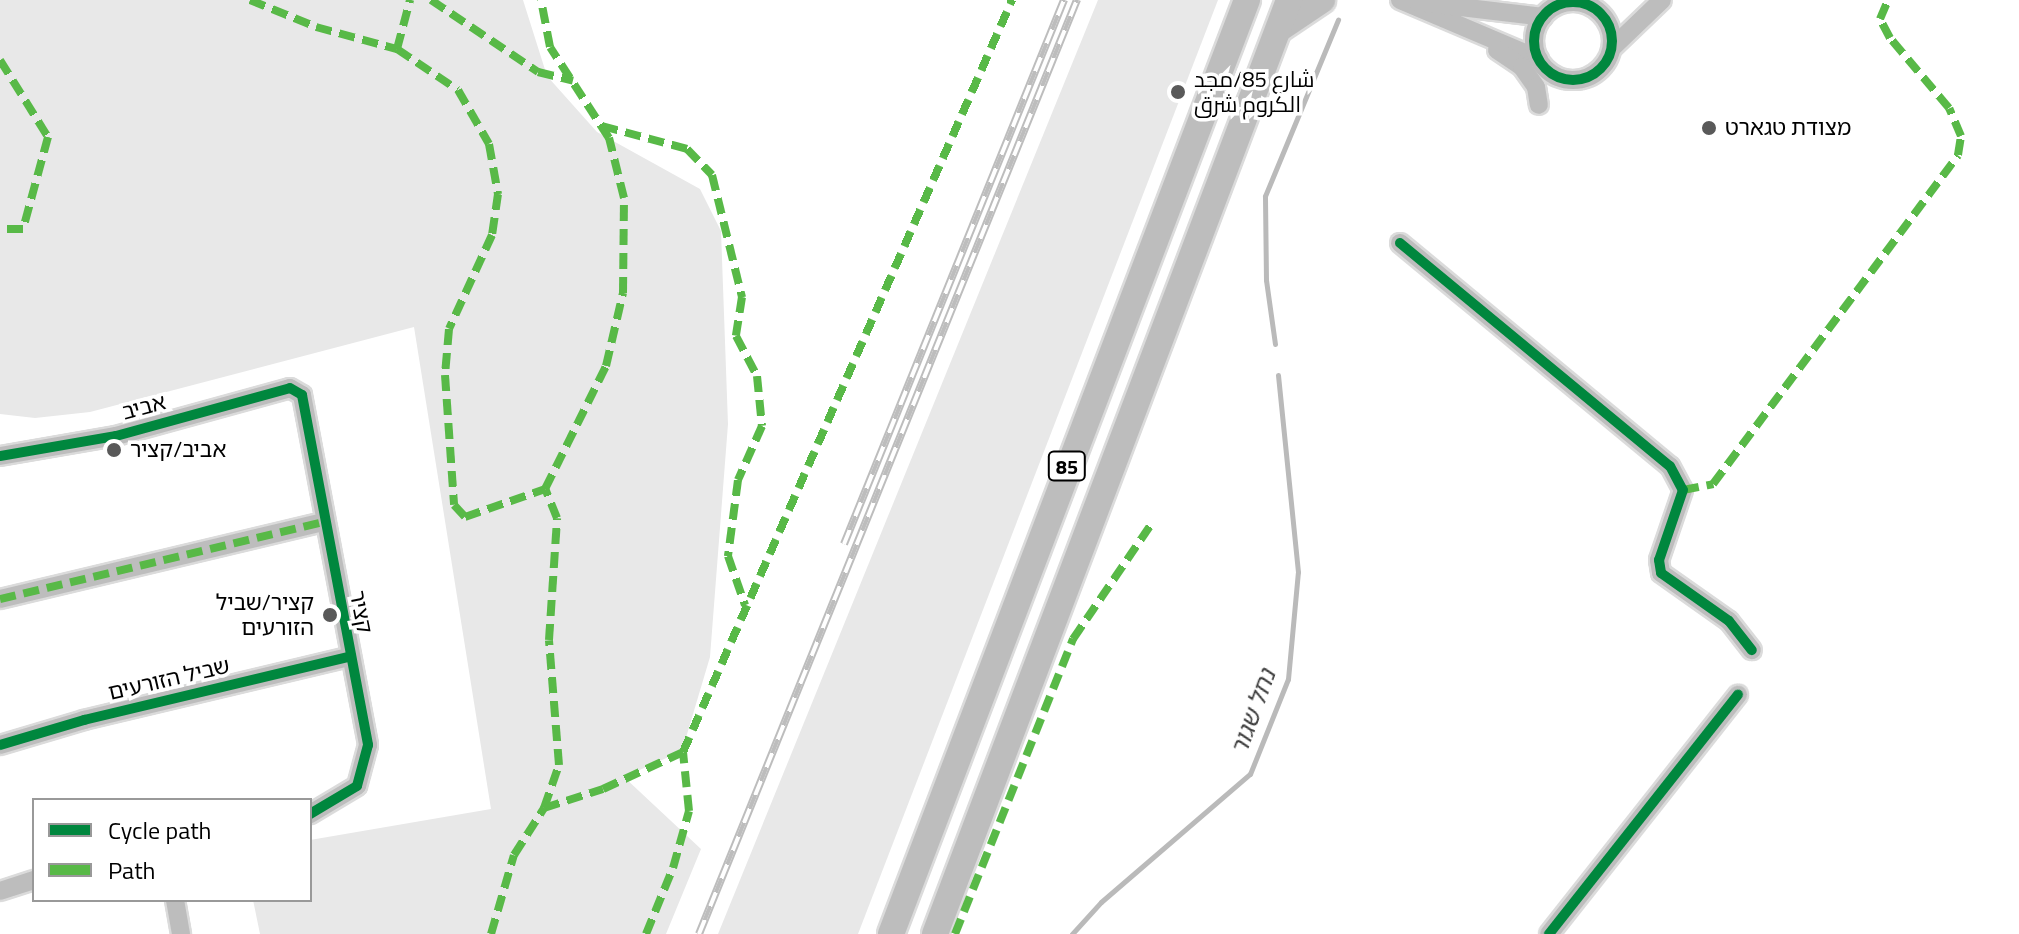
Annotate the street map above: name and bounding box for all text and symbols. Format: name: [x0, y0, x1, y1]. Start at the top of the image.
place label: شارع 85/مجد الكروم شرق: [1194, 66, 1314, 118]
marker: شارع 85/مجد الكروم شرق: [1169, 83, 1187, 101]
place label: מצודת טגארט: [1725, 115, 1851, 141]
marker: מצודת טגארט: [1700, 119, 1718, 137]
street label: אביב: [119, 389, 169, 425]
place label: אביב/קציר: [130, 437, 226, 463]
marker: אביב/קציר: [105, 441, 123, 459]
road number: 85: [1047, 450, 1087, 482]
street label: קציר: [344, 588, 378, 636]
place label: קציר/שביל הזורעים: [216, 589, 314, 640]
marker: קציר/שביל הזורעים: [321, 606, 339, 624]
street label: שביל הזורעים: [106, 652, 232, 706]
water label: נחל שגור: [1224, 665, 1282, 759]
legend: [32, 798, 312, 902]
text: Cycle path: [108, 812, 211, 848]
text: Path: [108, 852, 155, 888]

